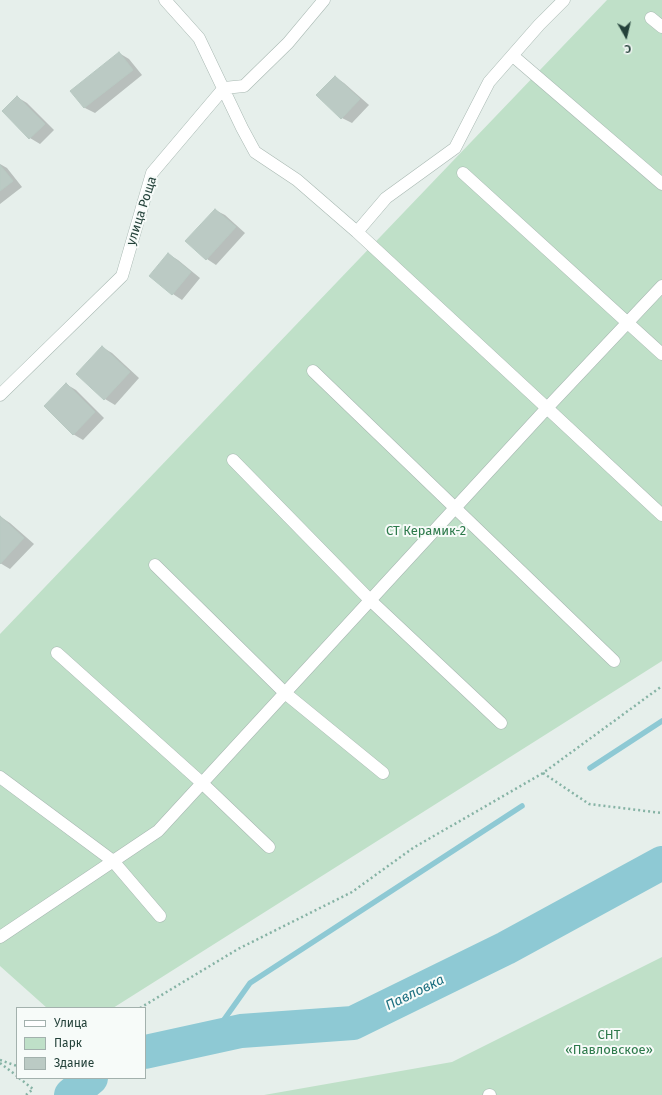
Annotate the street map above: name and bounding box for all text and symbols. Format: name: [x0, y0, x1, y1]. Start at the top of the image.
north arrow: [606, 16, 646, 56]
text: С: [624, 42, 632, 55]
street label: улица Роща: [123, 174, 161, 248]
park label: СТ Керамик-2: [386, 523, 466, 539]
water label: Павловка: [383, 972, 447, 1014]
legend: [16, 1007, 146, 1079]
text: Улица: [54, 1016, 88, 1030]
park label: СНТ «Павловское»: [565, 1027, 653, 1058]
text: Парк: [54, 1036, 82, 1050]
text: Здание: [54, 1056, 94, 1070]

